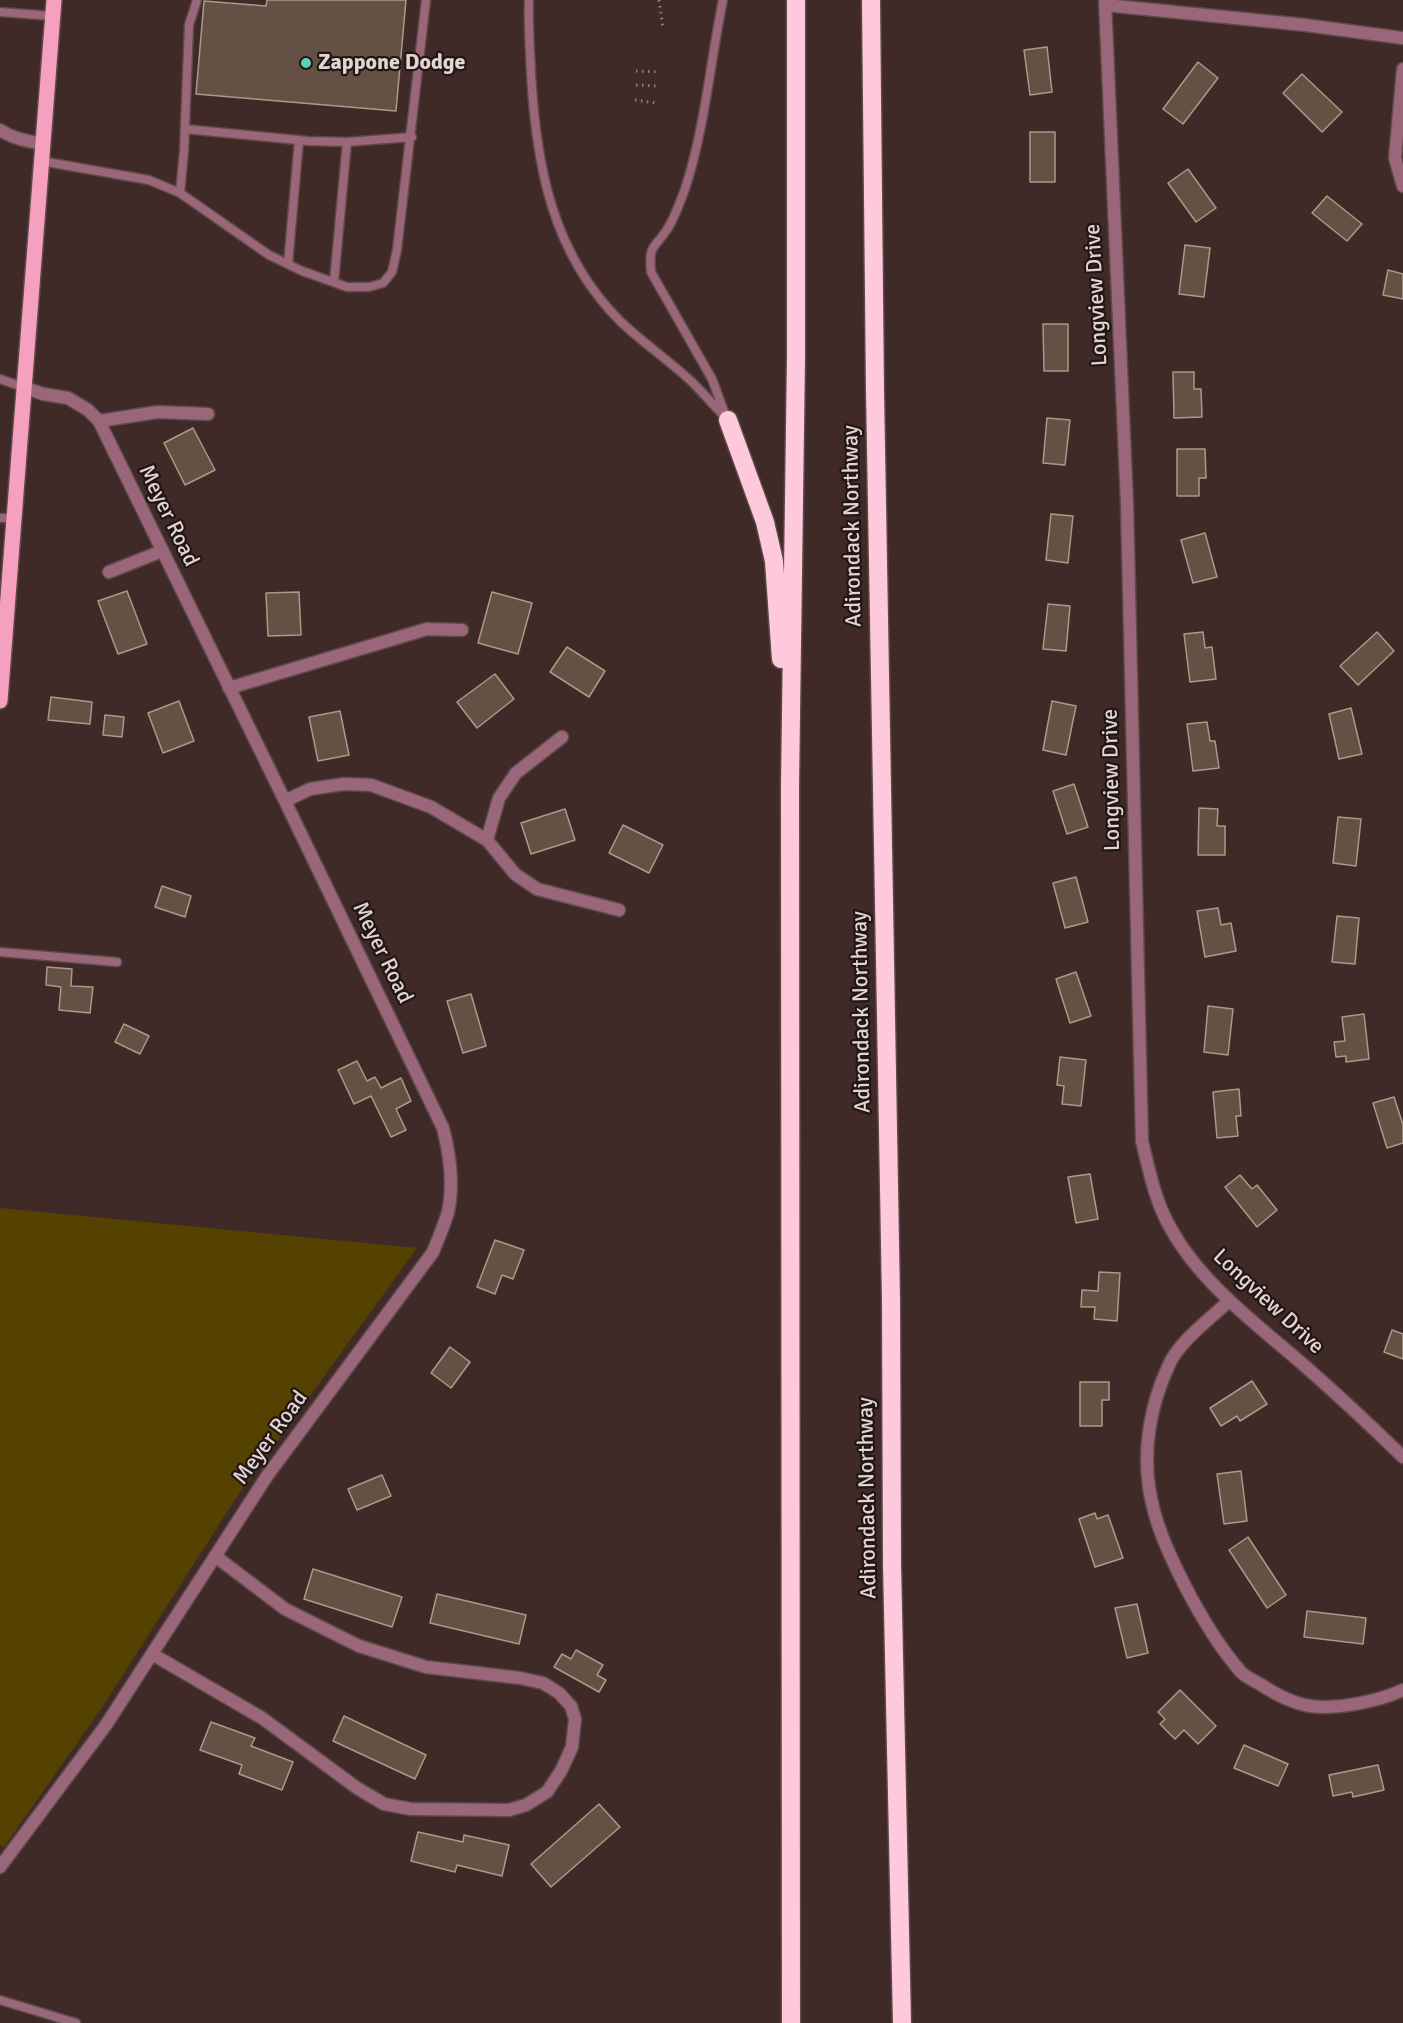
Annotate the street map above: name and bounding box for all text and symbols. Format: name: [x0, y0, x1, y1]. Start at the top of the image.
place label: Zappone Dodge: [318, 50, 466, 76]
marker: Zappone Dodge: [299, 56, 313, 70]
street label: Longview Drive: [1080, 223, 1114, 367]
street label: Adirondack Northway: [838, 425, 868, 627]
street label: Meyer Road: [132, 461, 204, 571]
street label: Longview Drive: [1098, 709, 1126, 851]
street label: Meyer Road: [346, 898, 418, 1008]
street label: Adirondack Northway: [847, 911, 877, 1113]
street label: Longview Drive: [1207, 1244, 1329, 1360]
street label: Meyer Road: [228, 1386, 314, 1490]
street label: Adirondack Northway: [853, 1397, 883, 1599]

